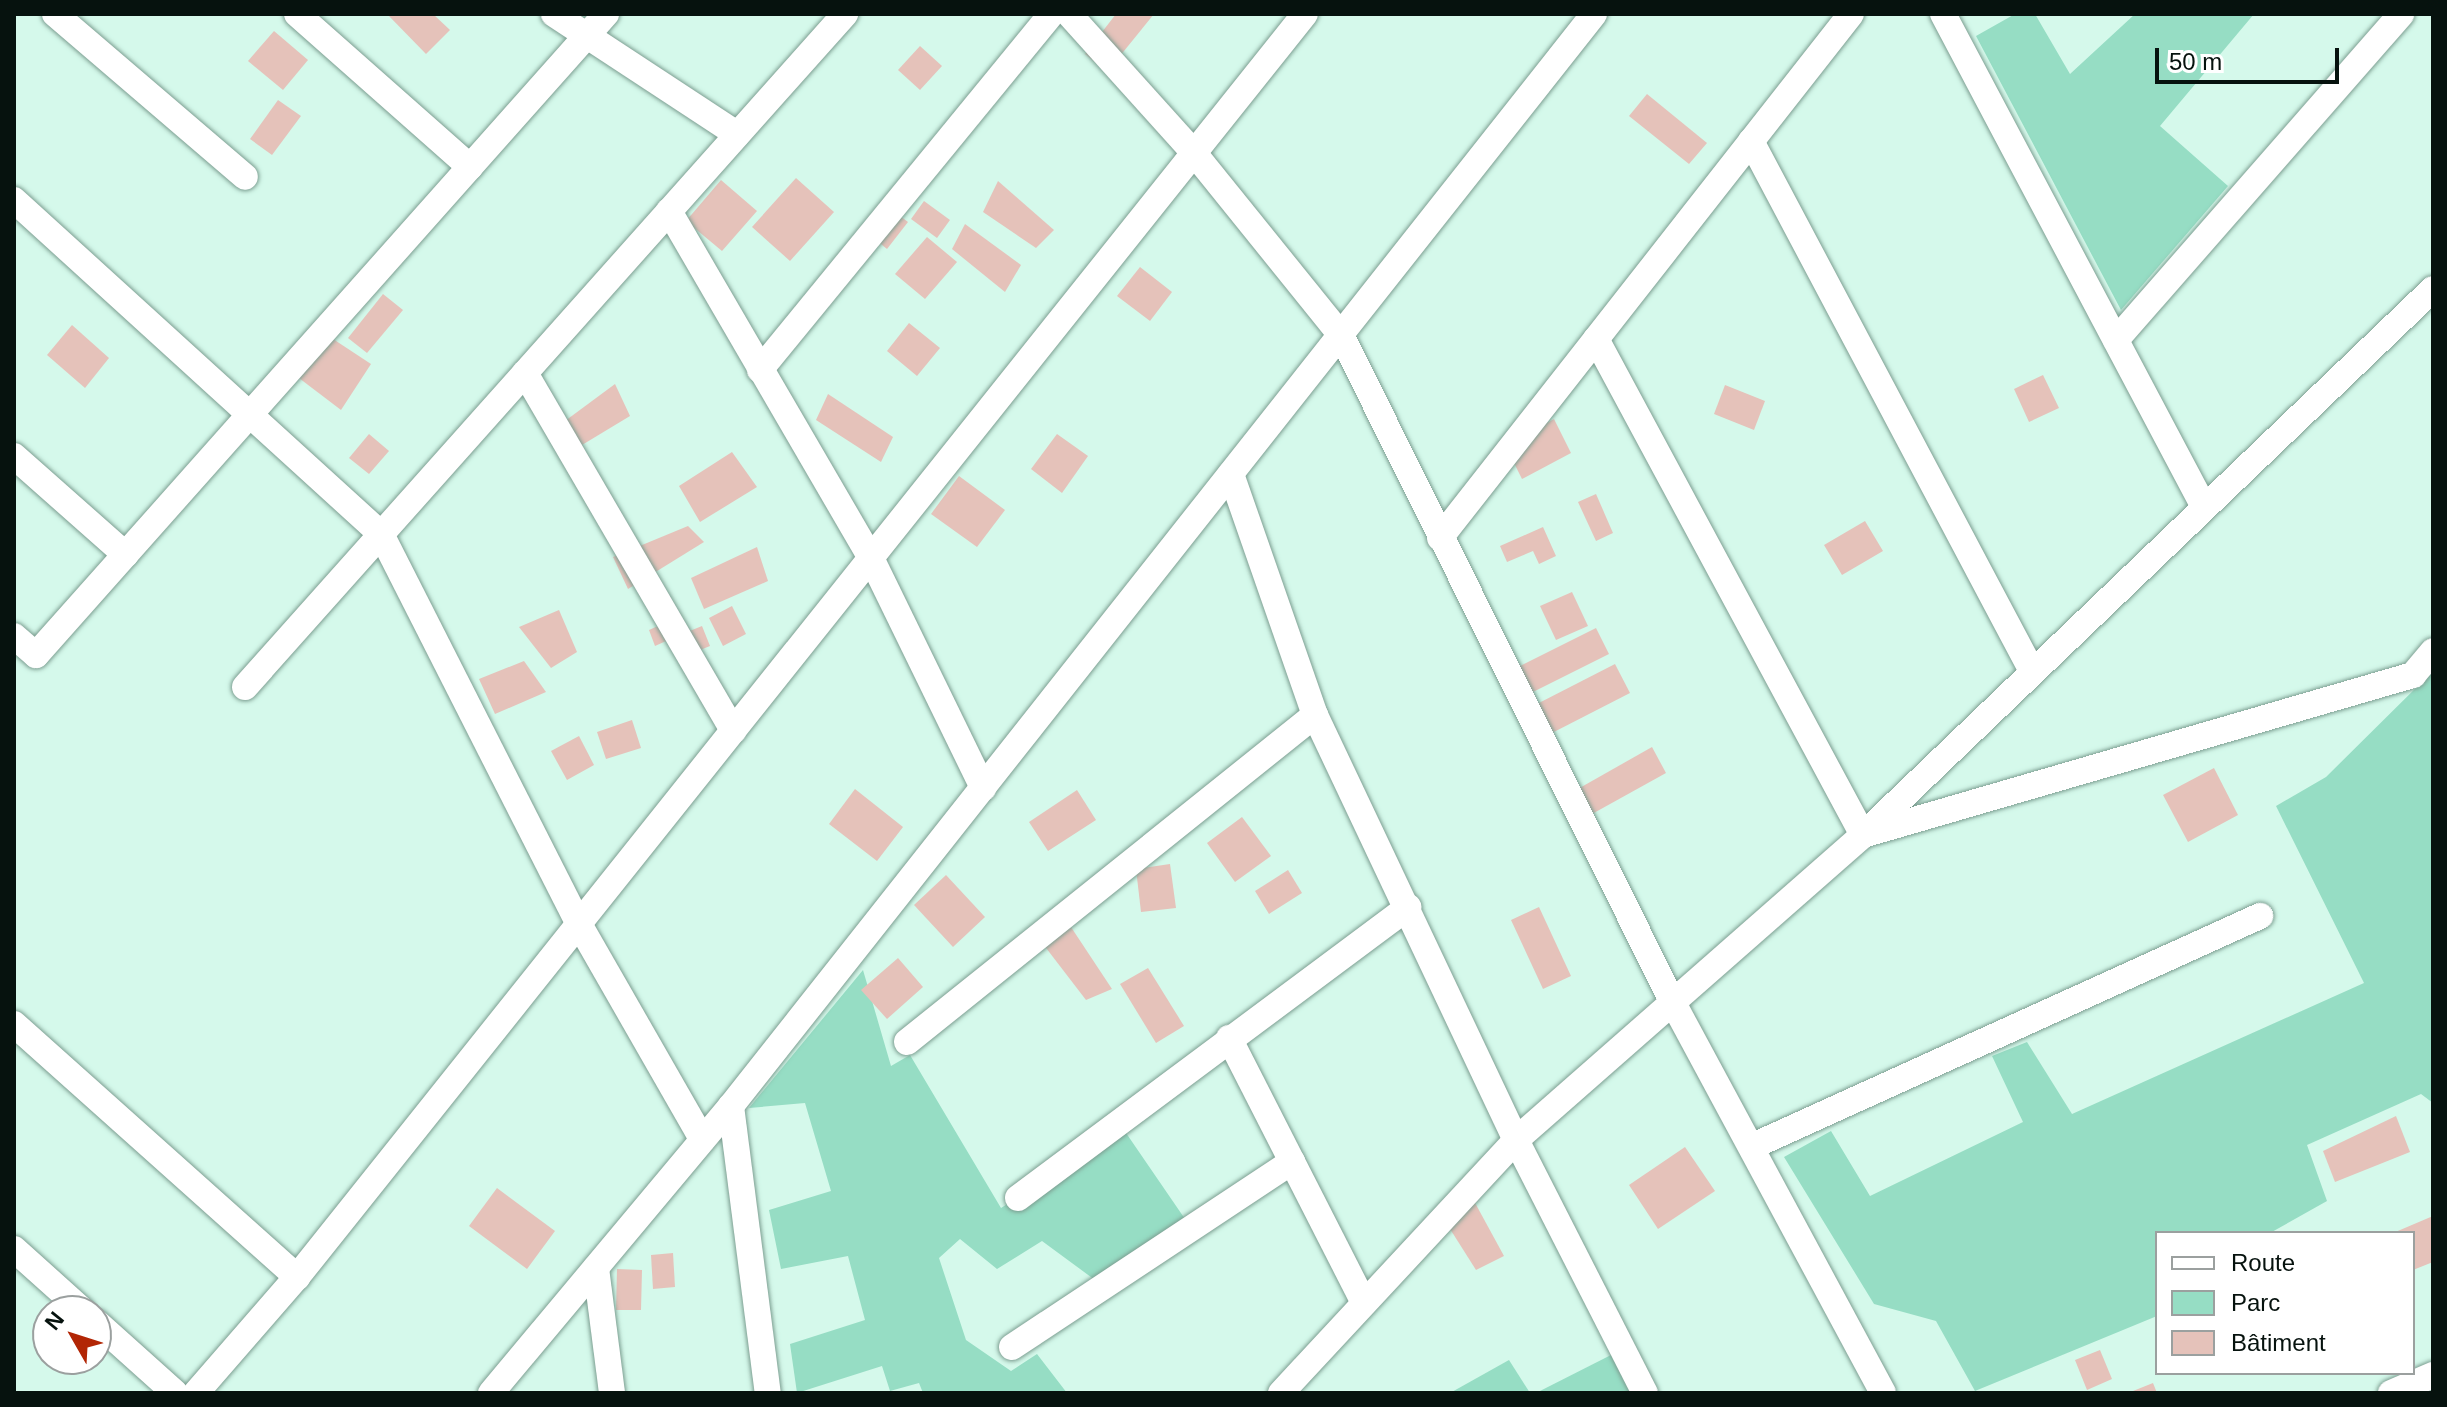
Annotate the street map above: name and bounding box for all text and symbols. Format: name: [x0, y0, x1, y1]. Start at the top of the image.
scale bar: [2159, 32, 2343, 82]
text: 50 m: [2169, 48, 2222, 75]
legend: [2155, 1231, 2415, 1375]
text: Route: [2231, 1249, 2295, 1276]
text: Parc: [2231, 1289, 2280, 1316]
north arrow: [32, 1295, 112, 1375]
text: N: [40, 1307, 69, 1335]
text: Bâtiment: [2231, 1329, 2326, 1356]

